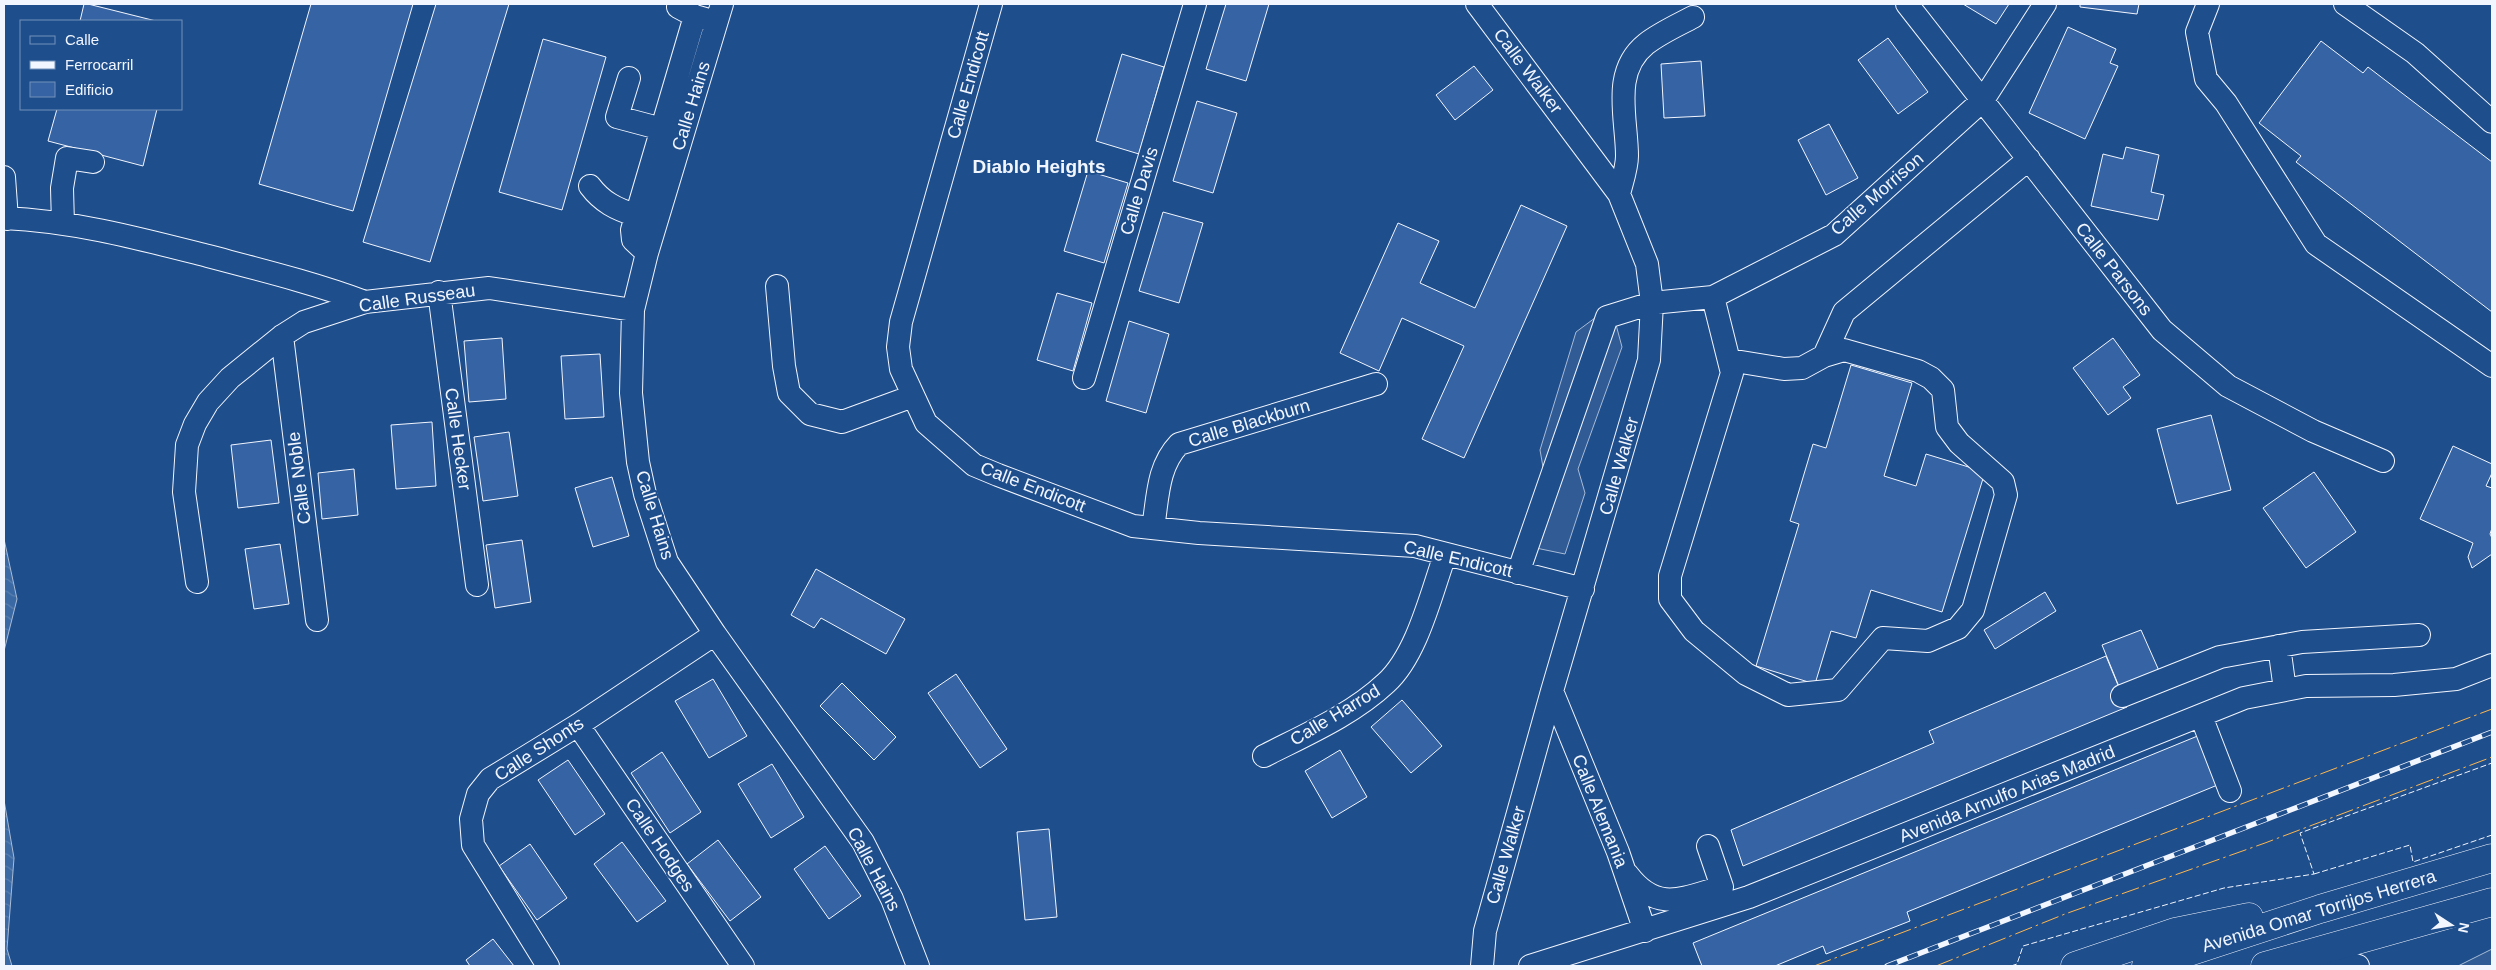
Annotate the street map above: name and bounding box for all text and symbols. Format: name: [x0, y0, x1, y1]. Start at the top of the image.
legend: [20, 20, 182, 110]
street label: Calle Walker: [1490, 25, 1566, 117]
street label: Calle Endicott: [943, 29, 993, 141]
text: Calle: [65, 31, 99, 48]
text: Ferrocarril: [65, 56, 133, 73]
street label: Calle Hains: [668, 59, 714, 153]
text: Edificio: [65, 81, 113, 98]
street label: Calle Davis: [1116, 145, 1162, 237]
street label: Calle Morrison: [1827, 148, 1927, 240]
district label: Diablo Heights: [972, 156, 1106, 177]
street label: Calle Parsons: [2072, 219, 2156, 319]
street label: Calle Russeau: [358, 280, 476, 316]
street label: Calle Hecker: [441, 387, 475, 491]
street label: Calle Blackburn: [1186, 395, 1312, 451]
street label: Calle Walker: [1595, 415, 1643, 517]
street label: Calle Noble: [283, 431, 315, 525]
street label: Calle Endicott: [978, 458, 1088, 516]
street label: Calle Hains: [632, 468, 678, 562]
street label: Calle Endicott: [1402, 537, 1514, 581]
street label: Calle Harrod: [1287, 680, 1383, 750]
street label: Calle Shonts: [491, 713, 587, 785]
street label: Avenida Arnulfo Arias Madrid: [1896, 741, 2118, 847]
street label: Calle Alemania: [1568, 752, 1632, 871]
street label: Calle Hodges: [621, 795, 699, 895]
street label: Calle Walker: [1482, 804, 1530, 906]
street label: Calle Hains: [844, 824, 904, 914]
street label: Avenida Omar Torrijos Herrera: [2200, 866, 2439, 956]
north arrow: [2426, 900, 2476, 950]
text: N: [2455, 921, 2473, 934]

